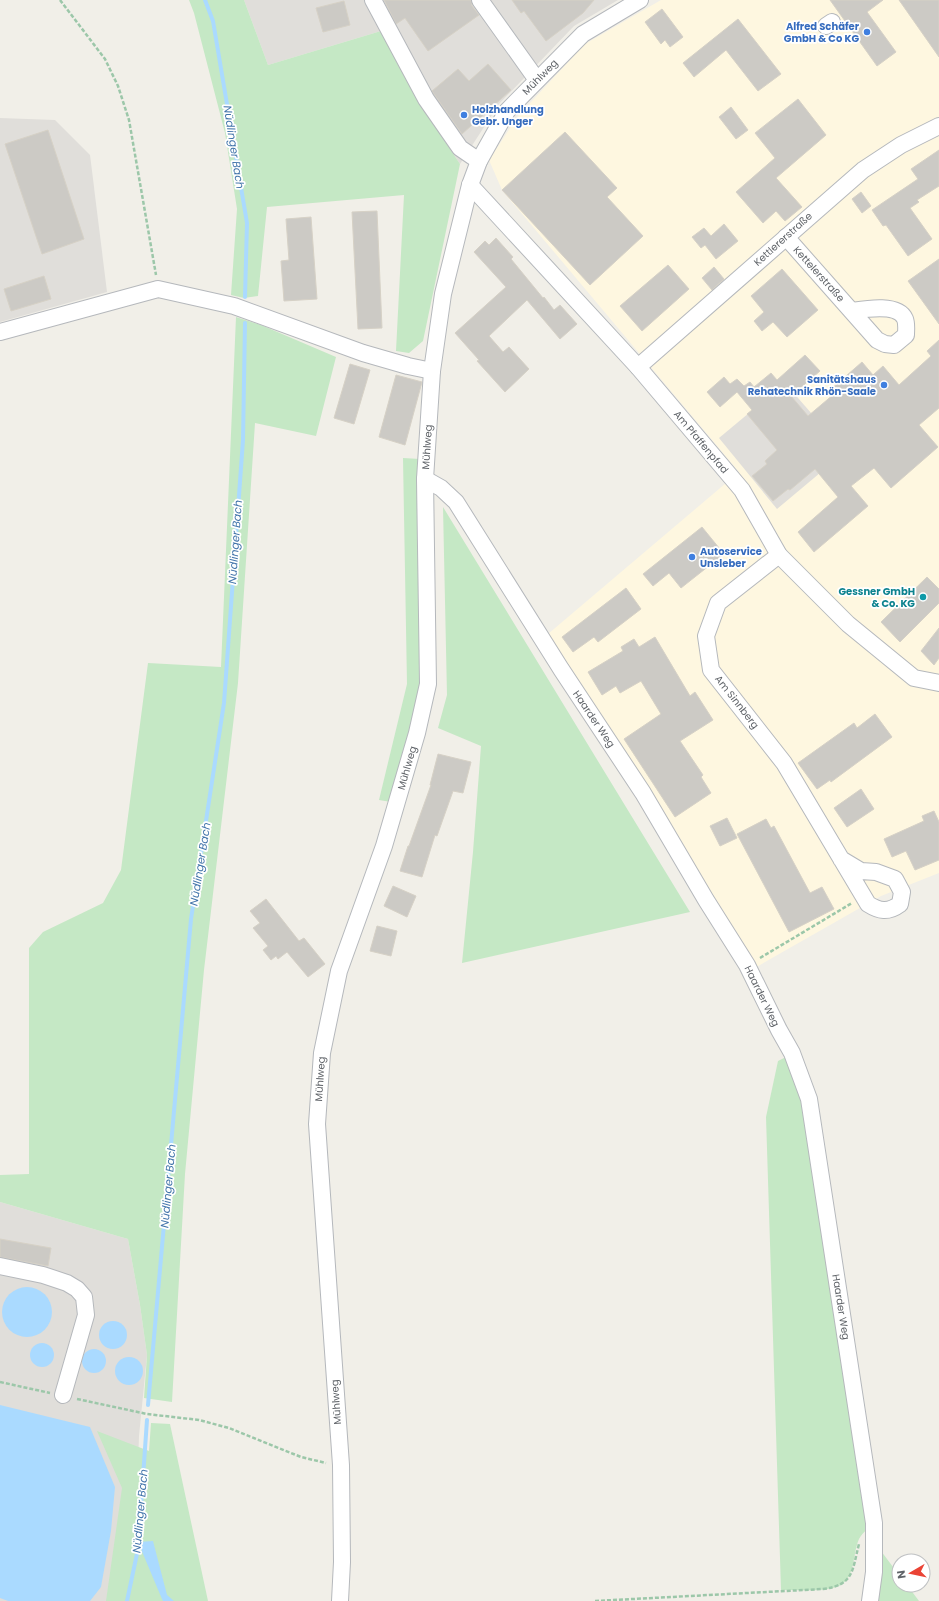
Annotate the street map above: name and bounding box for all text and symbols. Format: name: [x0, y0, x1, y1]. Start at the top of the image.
place label: Alfred Schäfer GmbH & Co KG: [784, 19, 860, 46]
marker: Alfred Schäfer GmbH & Co KG: [862, 27, 872, 37]
street label: Mühlweg: [519, 56, 561, 98]
place label: Holzhandlung Gebr. Unger: [472, 102, 544, 129]
water label: Nüdlinger Bach: [220, 104, 248, 190]
marker: Holzhandlung Gebr. Unger: [459, 110, 469, 120]
street label: Kettlererstraße: [750, 209, 816, 269]
street label: Kettelerstraße: [790, 243, 848, 305]
place label: Sanitätshaus Rehatechnik Rhön-Saale: [748, 372, 876, 399]
marker: Sanitätshaus Rehatechnik Rhön-Saale: [879, 380, 889, 390]
street label: Am Pfaffenpfad: [670, 407, 732, 477]
street label: Mühlweg: [418, 424, 436, 470]
water label: Nüdlinger Bach: [224, 499, 246, 585]
place label: Autoservice Unsleber: [700, 544, 762, 571]
marker: Autoservice Unsleber: [687, 552, 697, 562]
place label: Gessner GmbH & Co. KG: [838, 584, 915, 611]
marker: Gessner GmbH & Co. KG: [918, 592, 928, 602]
street label: Am Sinnberg: [711, 672, 763, 732]
street label: Haarder Weg: [569, 687, 619, 751]
street label: Mühlweg: [394, 744, 420, 792]
water label: Nüdlinger Bach: [186, 821, 214, 907]
street label: Haarder Weg: [741, 963, 783, 1029]
street label: Mühlweg: [311, 1056, 329, 1102]
water label: Nüdlinger Bach: [156, 1143, 180, 1229]
street label: Haarder Weg: [828, 1273, 854, 1341]
street label: Mühlweg: [327, 1379, 345, 1425]
water label: Nüdlinger Bach: [128, 1468, 152, 1554]
north arrow: [891, 1553, 931, 1593]
text: N: [893, 1569, 910, 1580]

